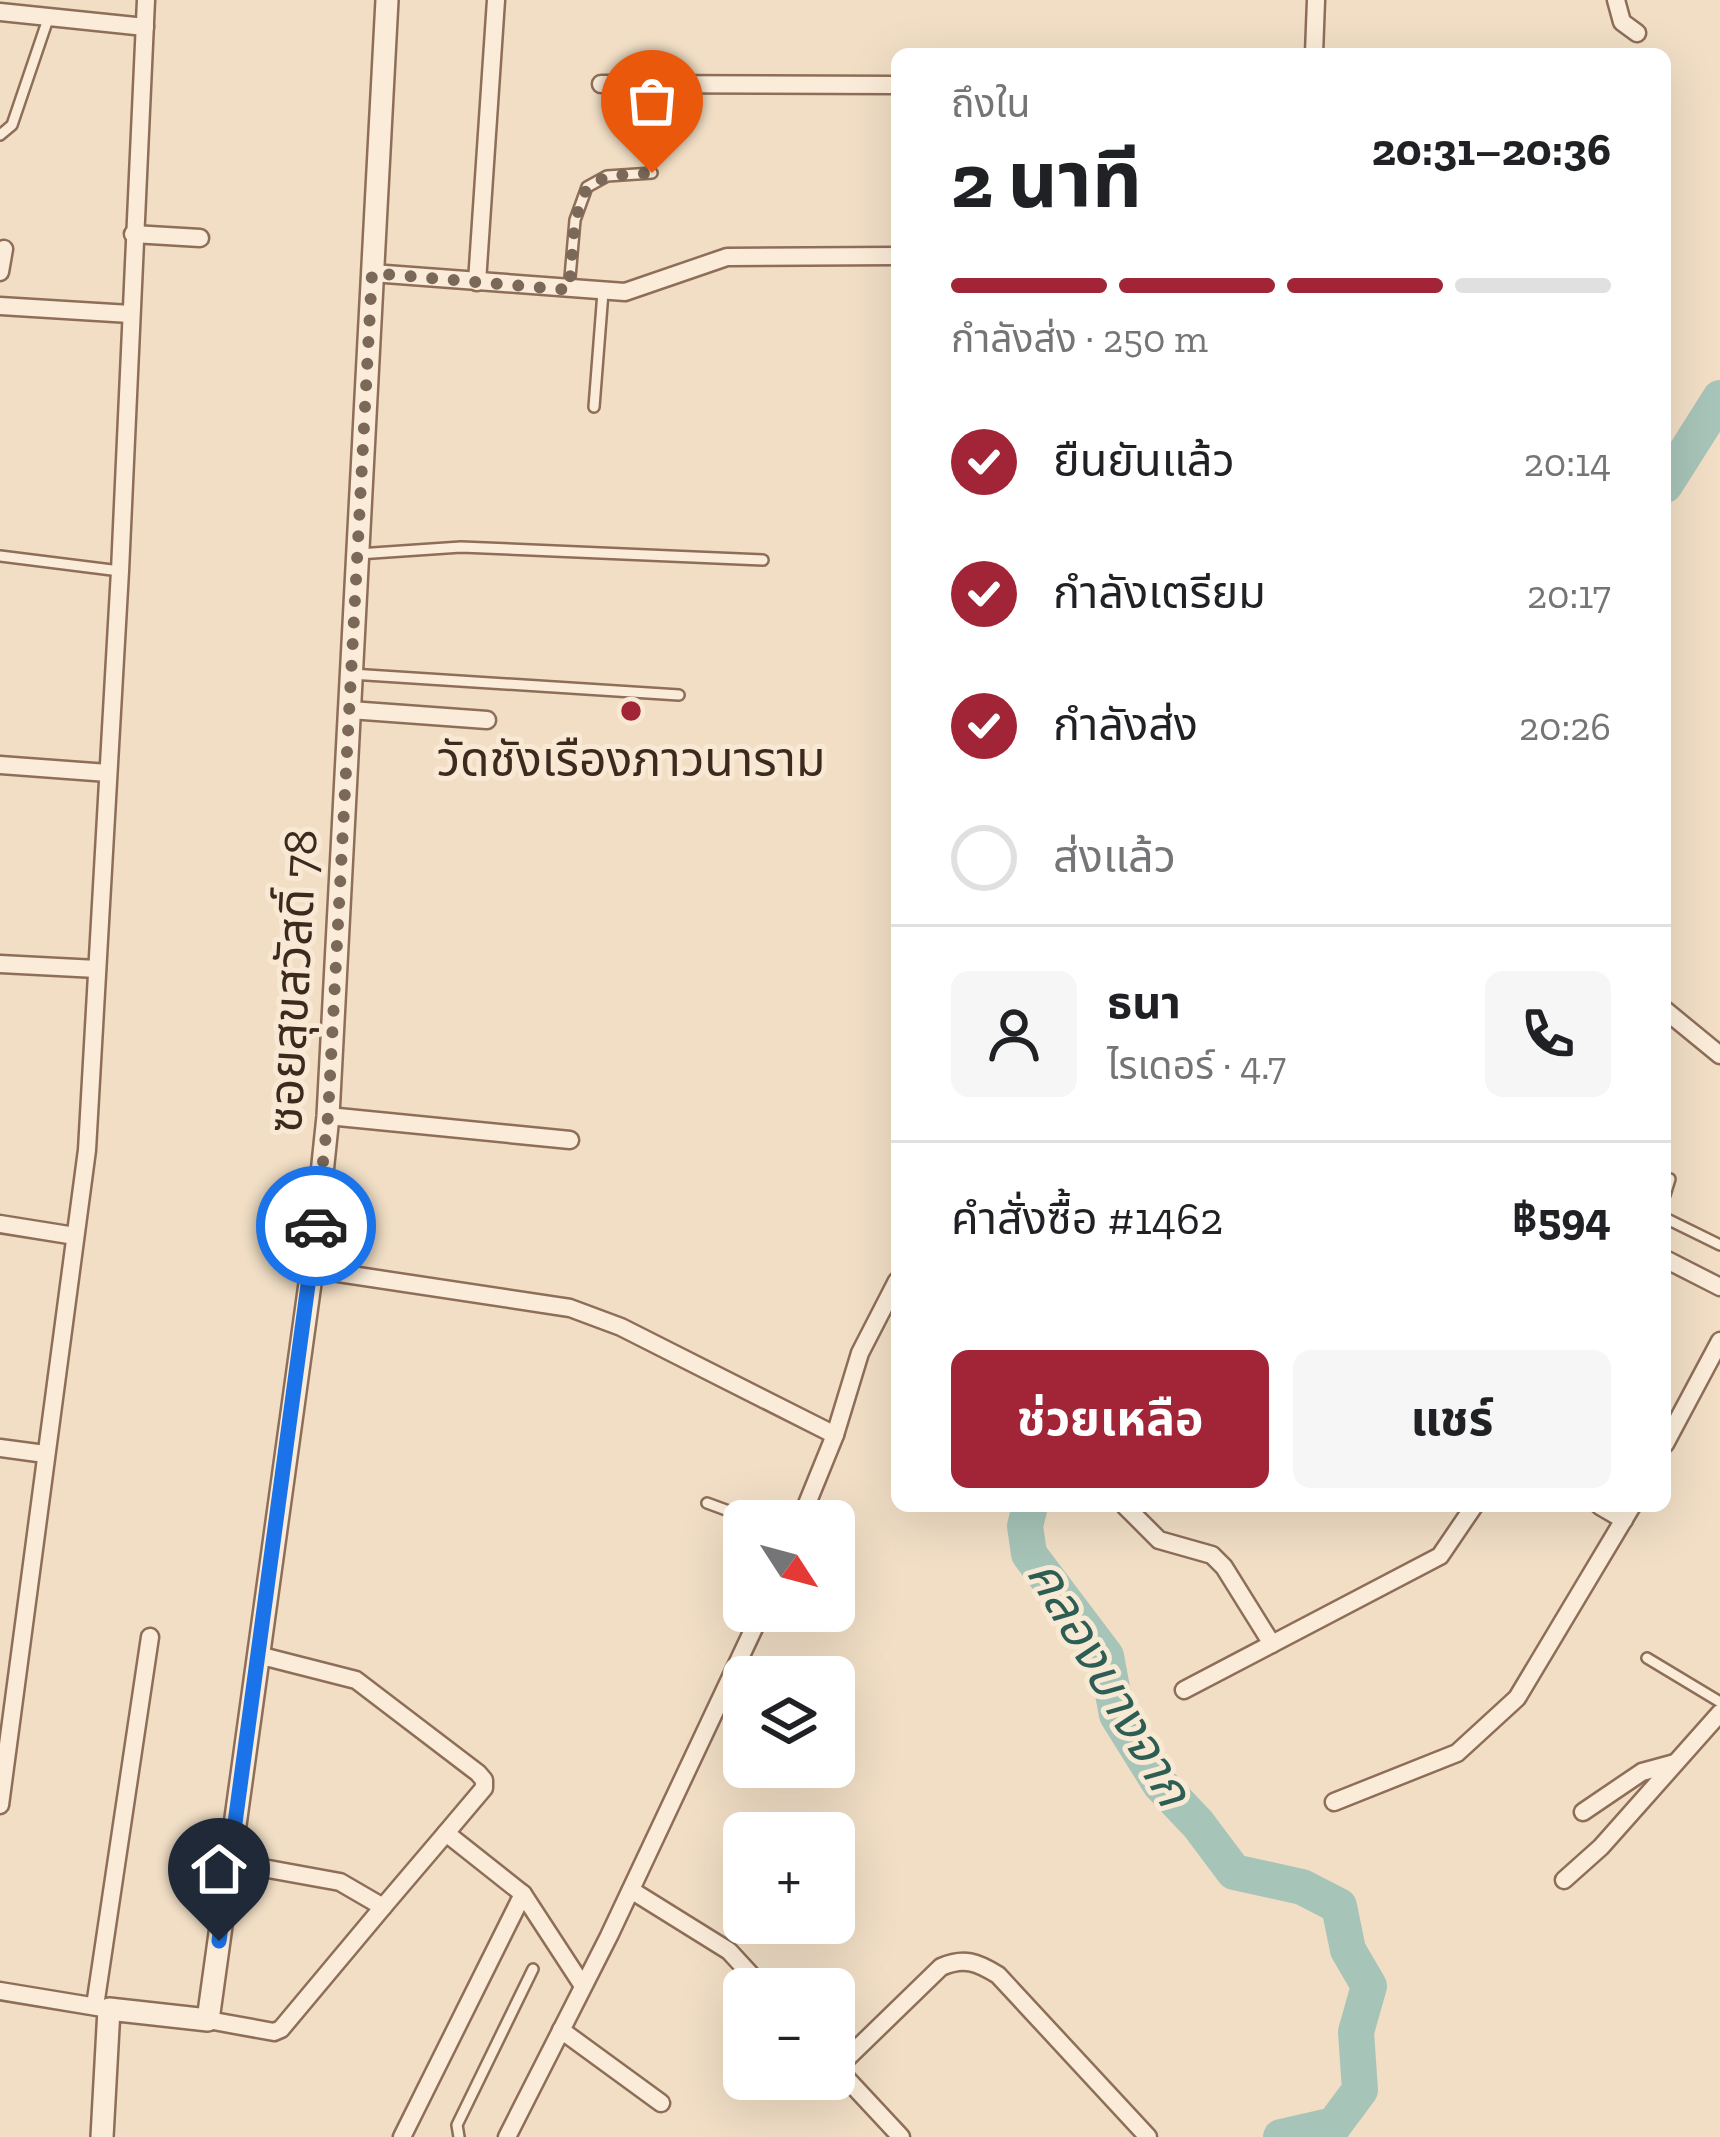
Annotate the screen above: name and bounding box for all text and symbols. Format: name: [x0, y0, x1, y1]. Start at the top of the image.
pin: [601, 50, 703, 173]
icon: bag: [619, 68, 685, 134]
text: ถึงใน: [951, 80, 1030, 127]
text: 20:31–20:36: [1372, 123, 1611, 177]
text: 2 นาที: [951, 133, 1142, 227]
text: กำลังส่ง · 250 m: [951, 315, 1208, 362]
icon: check: [951, 429, 1017, 495]
text: ยืนยันแล้ว: [1053, 434, 1235, 488]
text: 20:14: [1524, 439, 1611, 486]
icon: check: [951, 561, 1017, 627]
text: กำลังเตรียม: [1053, 566, 1266, 620]
text: 20:17: [1527, 571, 1611, 618]
icon: check: [951, 693, 1017, 759]
marker: วัดชังเรืองภาวนาราม: [618, 698, 644, 724]
text: กำลังส่ง: [1053, 698, 1198, 752]
text: 20:26: [1519, 703, 1611, 750]
place label: วัดชังเรืองภาวนาราม: [436, 731, 826, 788]
street label: ซอยสุขสวัสดิ์ 78: [256, 828, 330, 1134]
text: ส่งแล้ว: [1053, 830, 1176, 884]
button: person: [951, 971, 1077, 1097]
button: phone: [1485, 971, 1611, 1097]
text: ธนา: [1107, 976, 1181, 1030]
text: ไรเดอร์ · 4.7: [1107, 1042, 1286, 1089]
courier: [256, 1166, 376, 1286]
text: คำสั่งซื้อ #1462: [951, 1192, 1223, 1246]
text: ฿594: [1512, 1192, 1611, 1246]
icon: car: [283, 1193, 349, 1259]
button: ช่วยเหลือ: [951, 1350, 1269, 1488]
button: แชร์: [1293, 1350, 1611, 1488]
north arrow: [723, 1500, 855, 1632]
map controls: [723, 1500, 855, 2100]
water label: คลองบางจาก: [1015, 1548, 1206, 1818]
button: layers: [723, 1656, 855, 1788]
button: +: [723, 1812, 855, 1944]
pin: [168, 1818, 270, 1941]
icon: home: [186, 1836, 252, 1902]
button: −: [723, 1968, 855, 2100]

